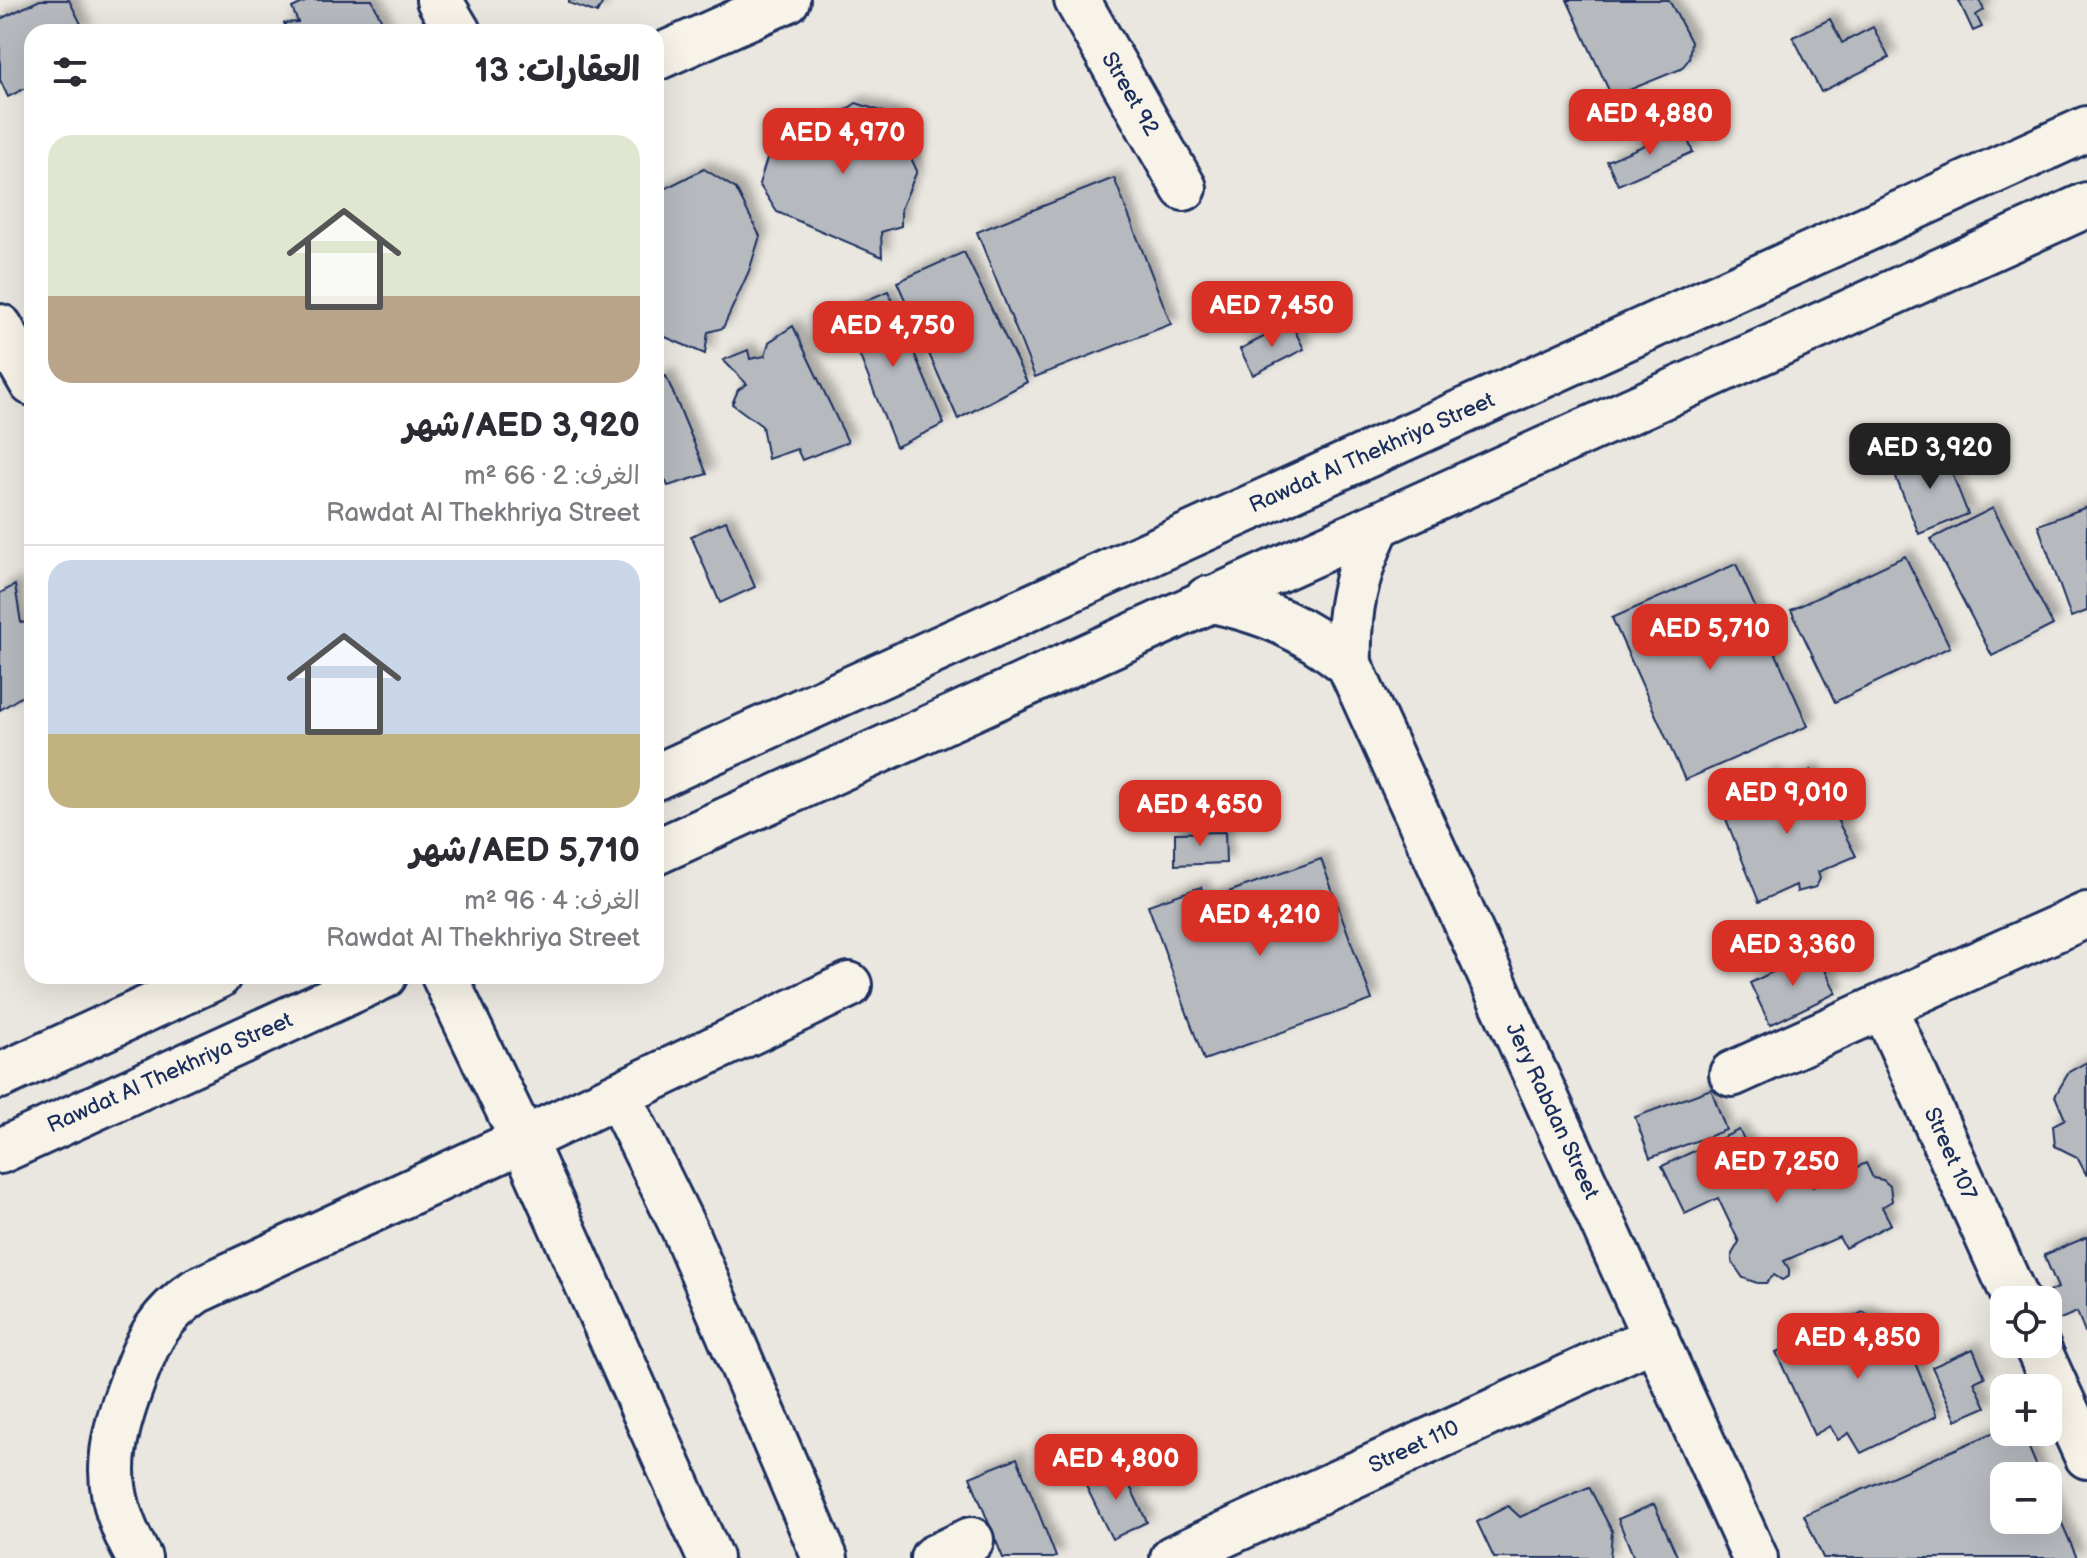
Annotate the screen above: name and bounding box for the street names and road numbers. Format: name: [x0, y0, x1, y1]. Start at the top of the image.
street label: Street 92: [1095, 47, 1165, 141]
street label: Rawdat Al Thekhriya Street: [1245, 387, 1499, 519]
street label: Rawdat Al Thekhriya Street: [43, 1007, 297, 1139]
street label: Jery Rabdan Street: [1499, 1019, 1605, 1204]
street label: Street 107: [1918, 1103, 1982, 1205]
street label: Street 110: [1365, 1414, 1463, 1480]

